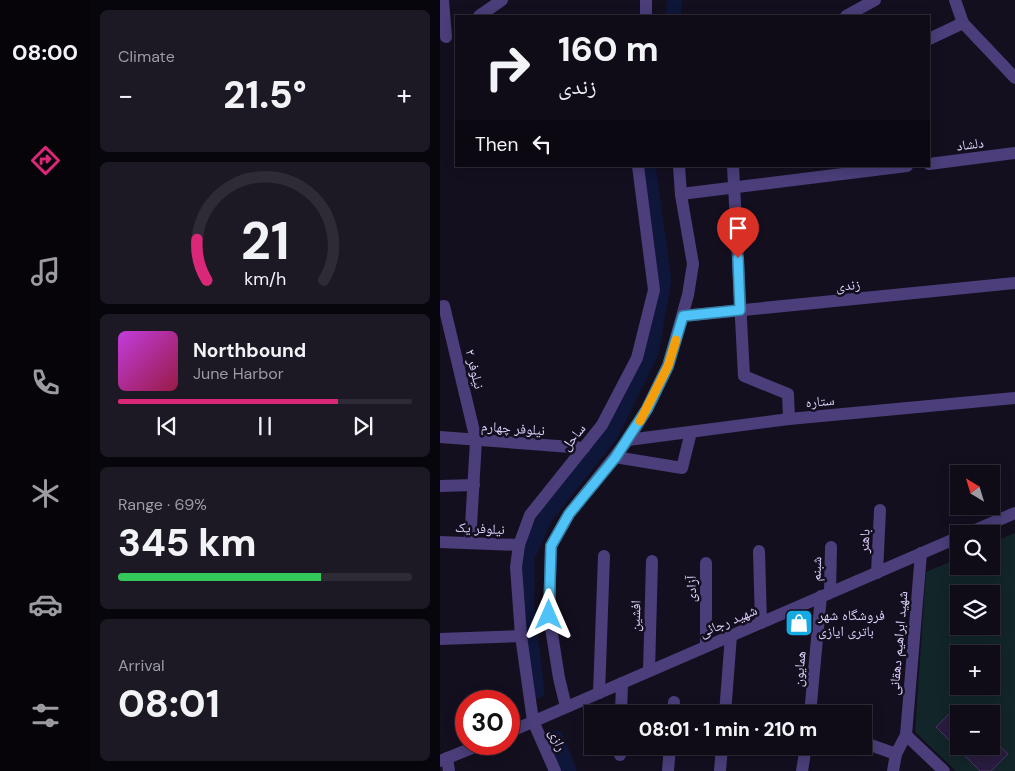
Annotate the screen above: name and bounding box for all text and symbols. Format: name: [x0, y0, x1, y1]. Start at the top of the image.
text: 160 m: [558, 26, 659, 72]
icon: right: [475, 35, 540, 100]
text: 08:00: [12, 38, 78, 67]
text: Climate: [118, 46, 175, 67]
text: 21.5°: [223, 70, 307, 120]
text: زندی: [558, 72, 597, 101]
text: −: [118, 77, 133, 114]
text: +: [397, 77, 412, 114]
icon: left: [528, 130, 556, 158]
text: Then: [475, 132, 518, 157]
street label: دلشاد: [955, 133, 985, 155]
icon: directions: [28, 143, 63, 178]
text: 21: [241, 207, 289, 275]
pin: [717, 207, 759, 258]
icon: arrive: [724, 214, 752, 242]
icon: music: [28, 254, 63, 289]
text: km/h: [244, 267, 286, 291]
street label: زندی: [835, 275, 861, 295]
text: Northbound: [193, 338, 306, 363]
street label: نیلوفر ۲: [461, 347, 489, 391]
text: June Harbor: [193, 363, 284, 384]
icon: phone: [28, 365, 63, 400]
street label: ستاره: [805, 391, 835, 411]
icon: previous: [153, 412, 181, 440]
icon: pause: [251, 412, 279, 440]
icon: next: [349, 412, 377, 440]
street label: نیلوفر چهارم: [480, 417, 546, 440]
street label: ساحل: [557, 420, 589, 454]
north arrow: [950, 465, 1000, 515]
map controls: [950, 465, 1000, 755]
icon: climate: [28, 476, 63, 511]
text: Range · 69%: [118, 494, 207, 515]
text: 345 km: [118, 518, 257, 568]
street label: نیلوفر یک: [455, 518, 505, 538]
button: search: [950, 525, 1000, 575]
street label: باهنر: [854, 528, 874, 555]
street label: شبنم: [807, 556, 826, 582]
street label: آزادی: [682, 575, 700, 602]
button: layers: [950, 585, 1000, 635]
icon: car: [28, 587, 63, 622]
position arrow: [522, 588, 574, 640]
street label: شهید ابراهیم دهقانی: [884, 590, 913, 696]
street label: افشین: [625, 600, 645, 632]
street label: شهید رجائی: [696, 601, 760, 641]
place label: فروشگاه شهر باتری ایازی: [817, 606, 885, 640]
shop icon: فروشگاه شهر باتری ایازی: [784, 608, 814, 638]
button: +: [950, 645, 1000, 695]
street label: همایون: [788, 650, 810, 688]
text: Arrival: [118, 655, 165, 676]
text: 08:01: [118, 679, 220, 729]
speed limit sign: 30: [455, 690, 520, 755]
icon: filters: [28, 698, 63, 733]
button: −: [950, 705, 1000, 755]
text: 08:01 · 1 min · 210 m: [639, 717, 817, 742]
street label: رازی: [545, 726, 571, 754]

